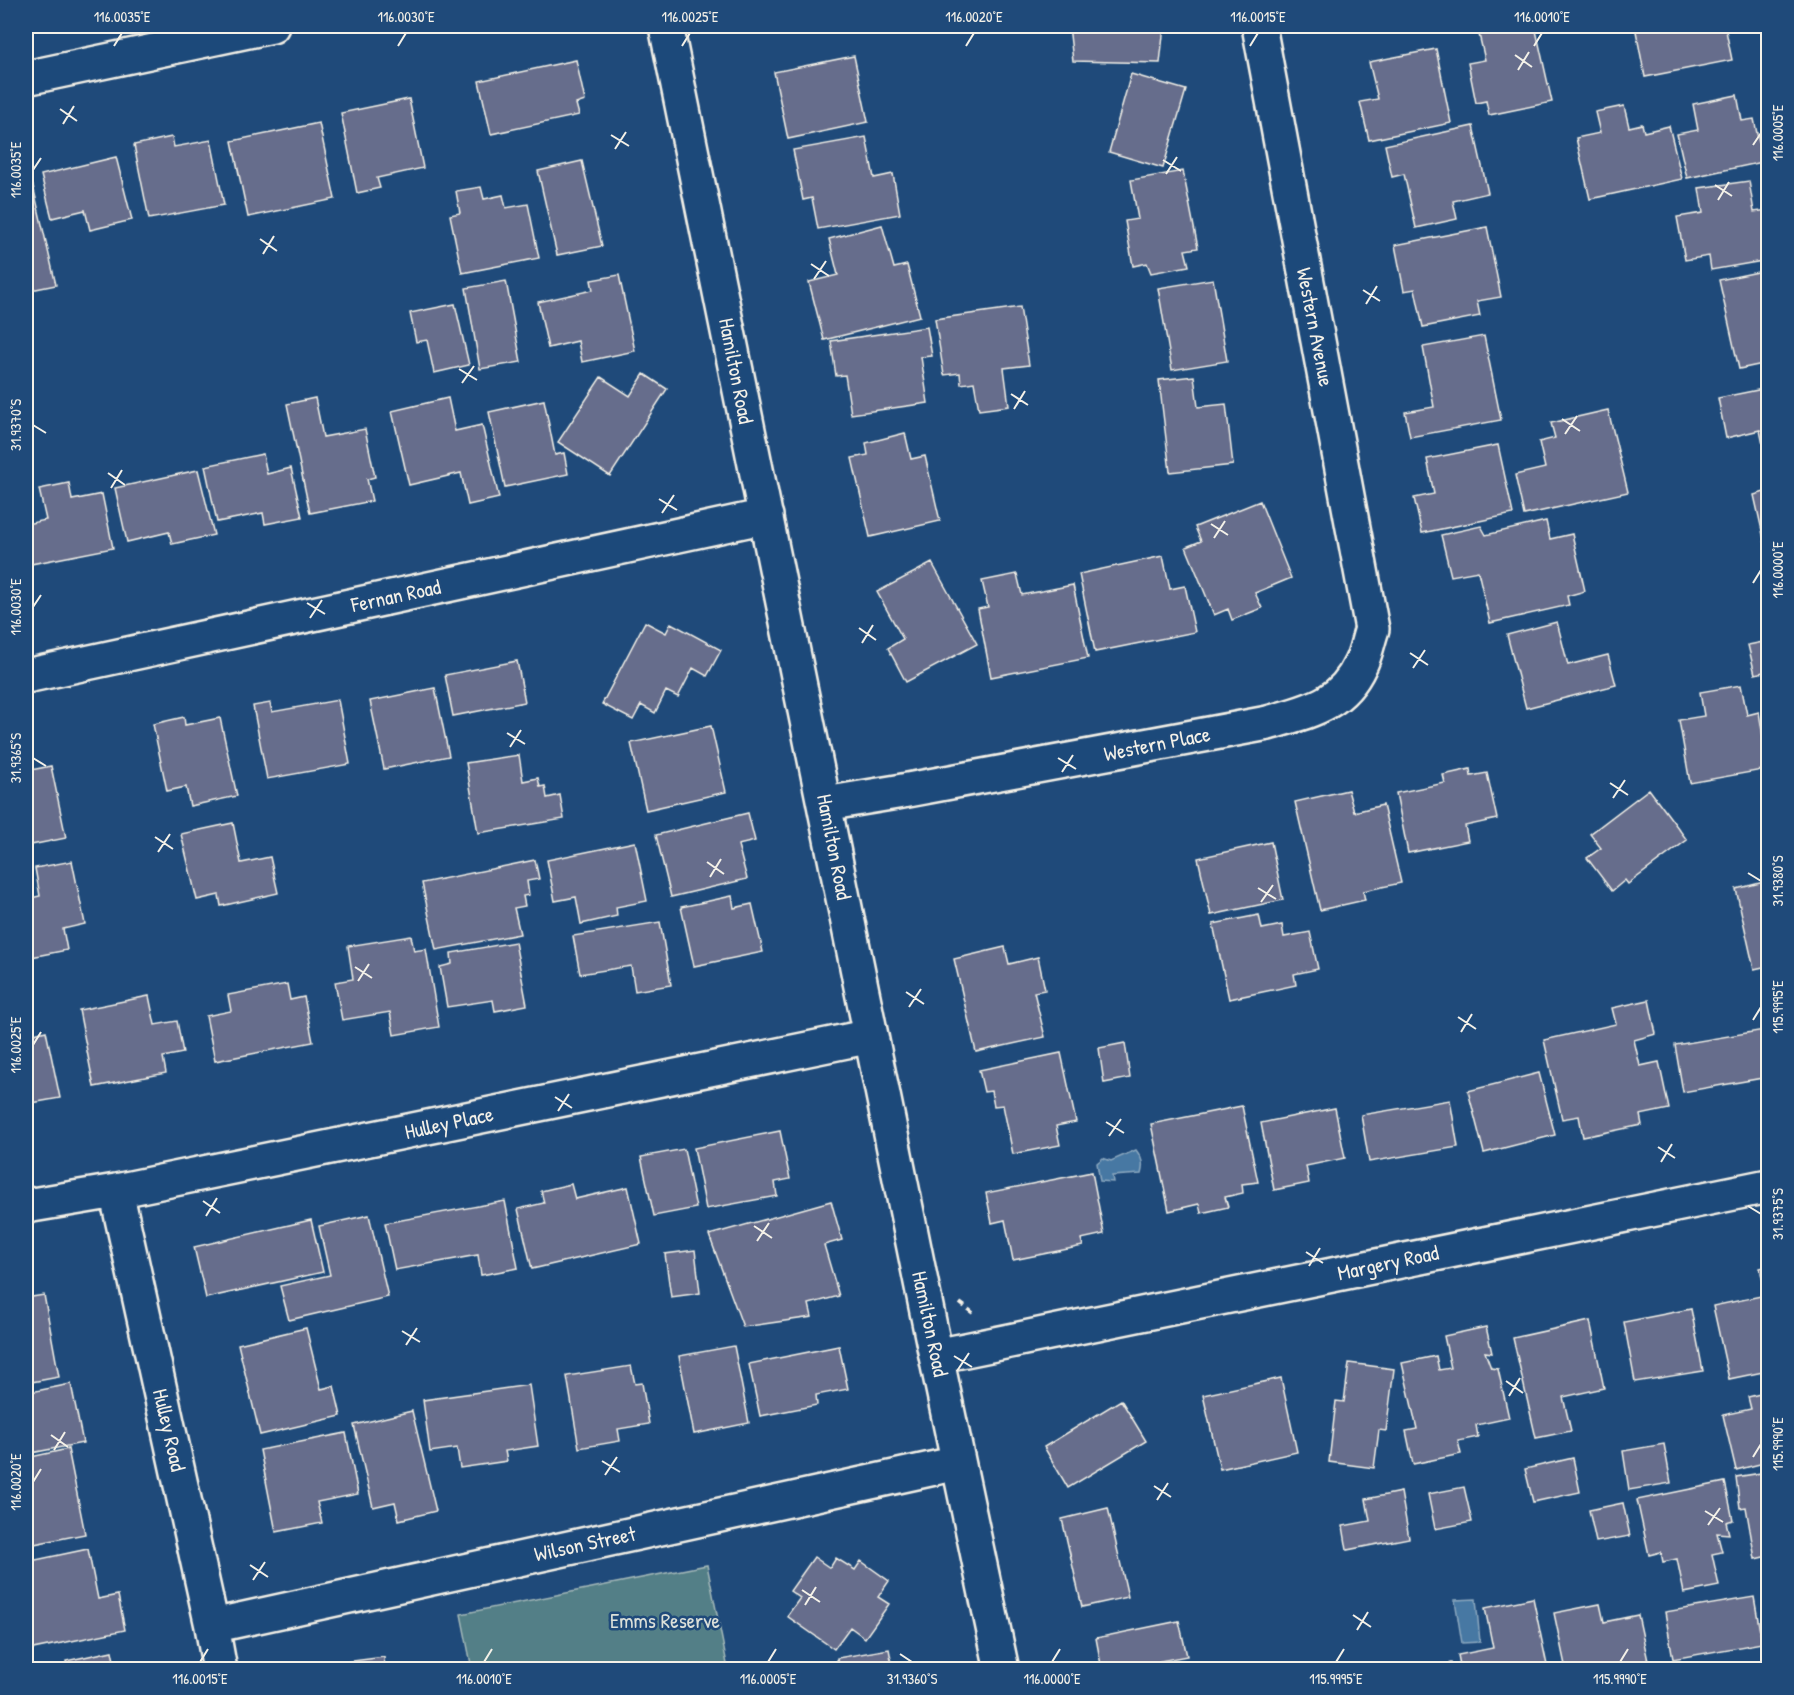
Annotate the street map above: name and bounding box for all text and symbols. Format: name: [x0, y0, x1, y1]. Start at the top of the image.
text: 116.0035°E: [94, 6, 151, 27]
text: 116.0030°E: [377, 6, 435, 27]
text: 116.0025°E: [661, 6, 719, 27]
text: 116.0020°E: [945, 6, 1003, 27]
text: 116.0015°E: [1230, 6, 1286, 27]
text: 116.0010°E: [1514, 6, 1570, 27]
text: 116.0005°E: [1767, 104, 1788, 161]
text: 116.0035°E: [5, 141, 26, 198]
street label: Western Avenue: [1290, 265, 1341, 389]
street label: Hamilton Road: [712, 316, 761, 426]
text: 31.9370°S: [5, 399, 26, 451]
text: 116.0000°E: [1767, 541, 1788, 599]
street label: Fernan Road: [347, 572, 443, 619]
text: 116.0030°E: [5, 578, 26, 636]
street label: Western Place: [1101, 719, 1213, 768]
text: 31.9365°S: [5, 733, 26, 783]
street label: Hamilton Road: [810, 792, 859, 902]
text: 31.9380°S: [1767, 855, 1788, 907]
text: 115.9995°E: [1767, 980, 1788, 1034]
text: 116.0025°E: [5, 1016, 26, 1074]
street label: Hulley Place: [402, 1099, 496, 1146]
text: 31.9375°S: [1767, 1188, 1788, 1240]
street label: Margery Road: [1335, 1238, 1441, 1287]
street label: Hamilton Road: [905, 1269, 956, 1379]
street label: Hulley Road: [146, 1386, 193, 1474]
text: 115.9990°E: [1767, 1417, 1788, 1471]
text: 116.0020°E: [5, 1453, 26, 1511]
street label: Wilson Street: [532, 1518, 639, 1568]
park label: Emms Reserve: [610, 1606, 720, 1635]
text: 116.0015°E: [172, 1668, 228, 1689]
text: 116.0010°E: [456, 1668, 512, 1689]
text: 116.0005°E: [740, 1668, 797, 1689]
text: 31.9360°S: [887, 1668, 937, 1689]
text: 116.0000°E: [1023, 1668, 1081, 1689]
text: 115.9995°E: [1309, 1668, 1363, 1689]
text: 115.9990°E: [1593, 1668, 1647, 1689]

